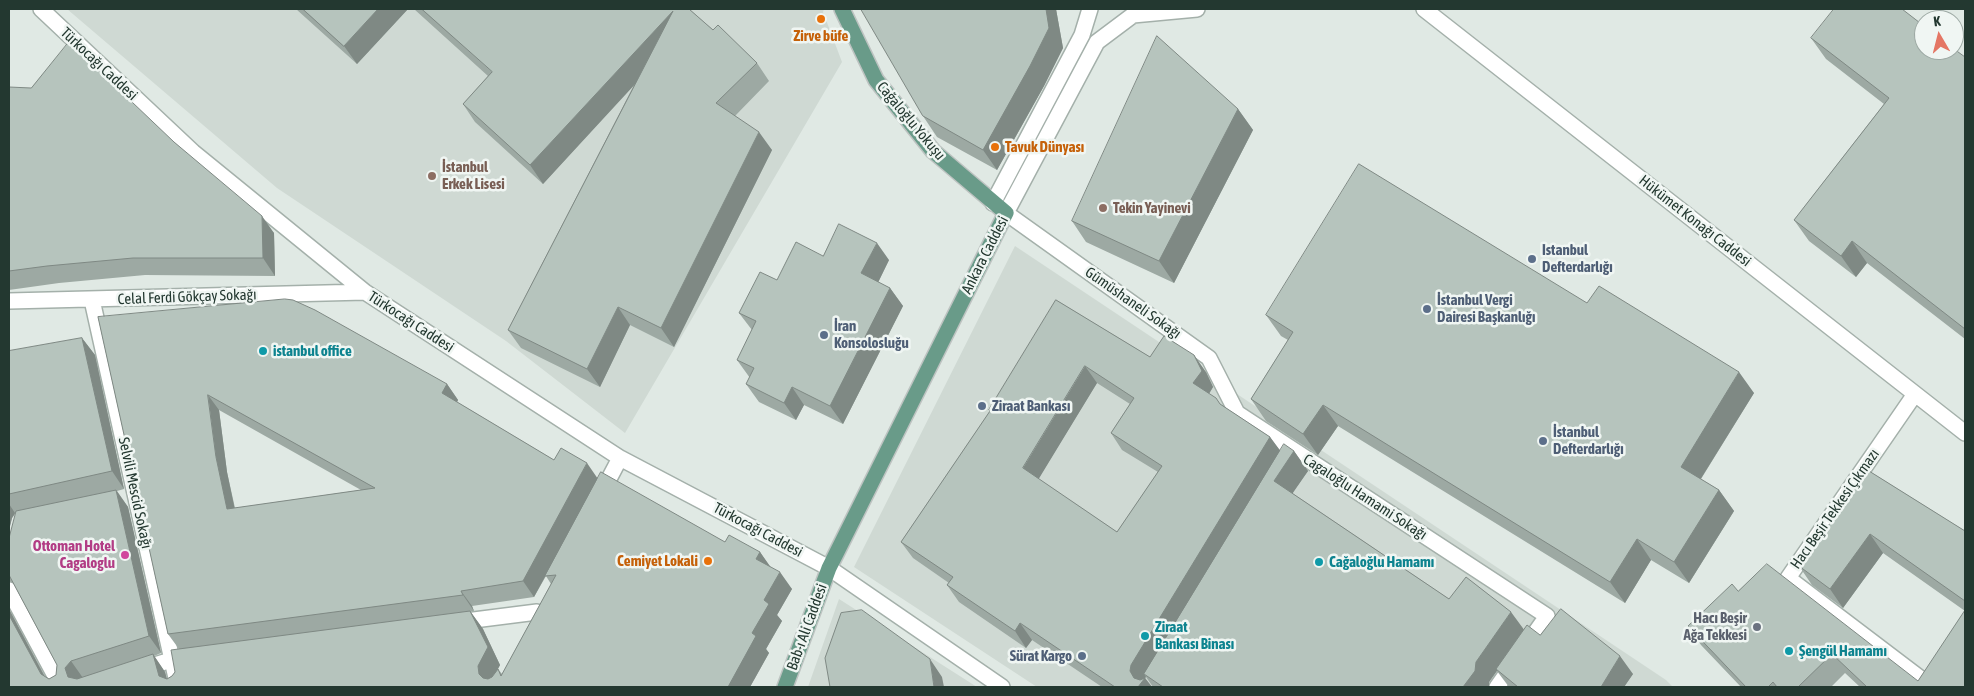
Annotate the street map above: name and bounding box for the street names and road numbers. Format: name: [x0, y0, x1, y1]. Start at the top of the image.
street label: Türkocağı Caddesi: [57, 24, 141, 104]
street label: Cağaloğlu Yokuşu: [873, 78, 949, 164]
street label: Hükümet Konağı Caddesi: [1635, 172, 1755, 270]
street label: Ankara Caddesi: [958, 213, 1012, 297]
street label: Gümüshaneli Sokağı: [1081, 263, 1185, 343]
street label: Celal Ferdi Gökçay Sokağı: [117, 286, 257, 308]
street label: Türkocağı Caddesi: [365, 288, 457, 356]
street label: Selvili Mescid Sokağı: [114, 436, 156, 550]
street label: Hacı Beşir Tekkesi Çıkmazı: [1787, 446, 1883, 572]
street label: Cagaloğlu Hamami Sokağı: [1300, 450, 1430, 544]
street label: Türkocağı Caddesi: [710, 499, 806, 561]
street label: Bab-ı Ali Caddesi: [783, 581, 831, 673]

